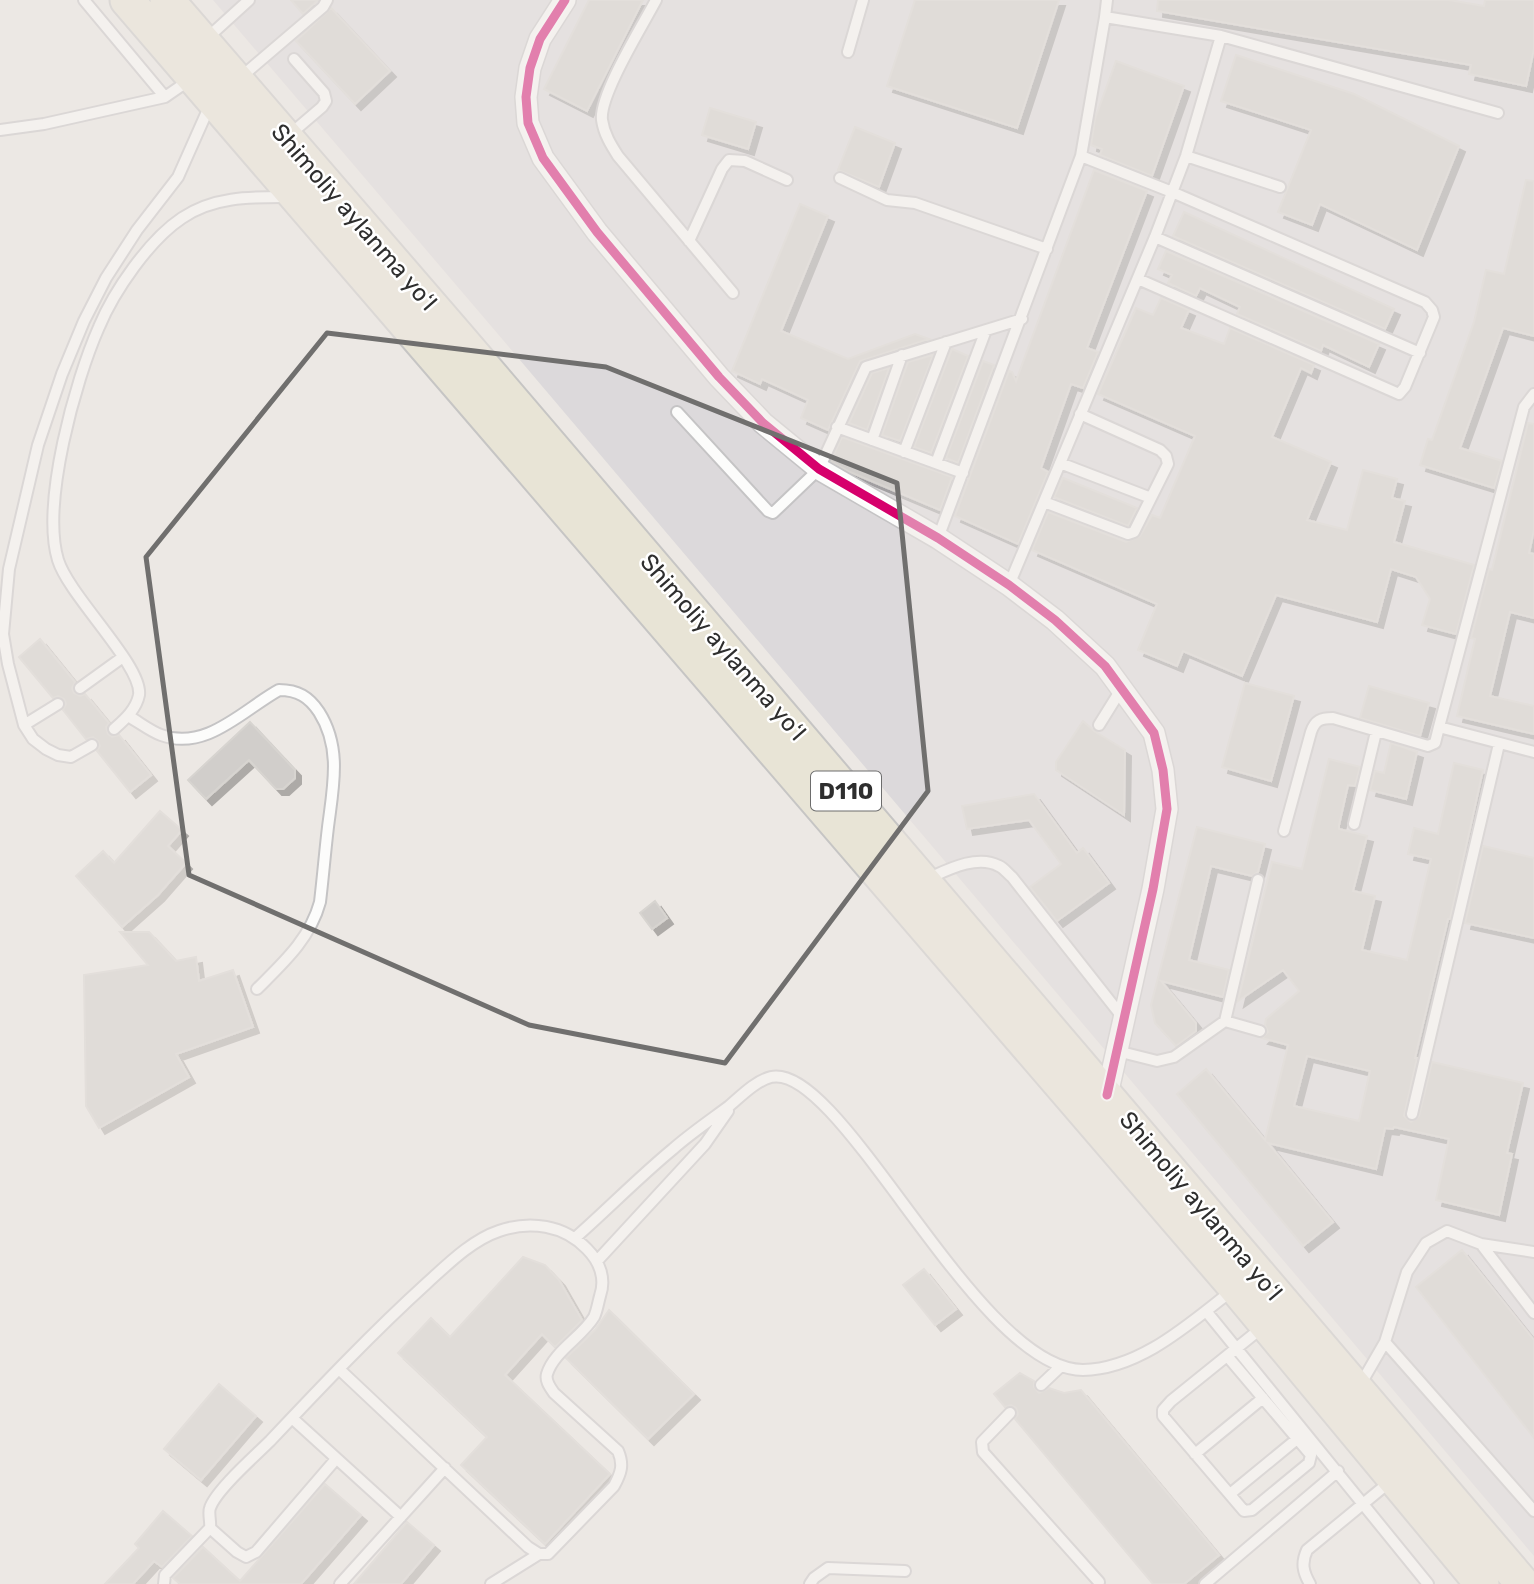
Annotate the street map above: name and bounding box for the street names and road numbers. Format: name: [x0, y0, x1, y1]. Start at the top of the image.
street label: Shimoliy aylanma yoʻl: [265, 118, 443, 316]
street label: Shimoliy aylanma yoʻl: [634, 548, 812, 746]
road number: D110: [811, 772, 881, 810]
street label: Shimoliy aylanma yoʻl: [1114, 1106, 1288, 1306]

